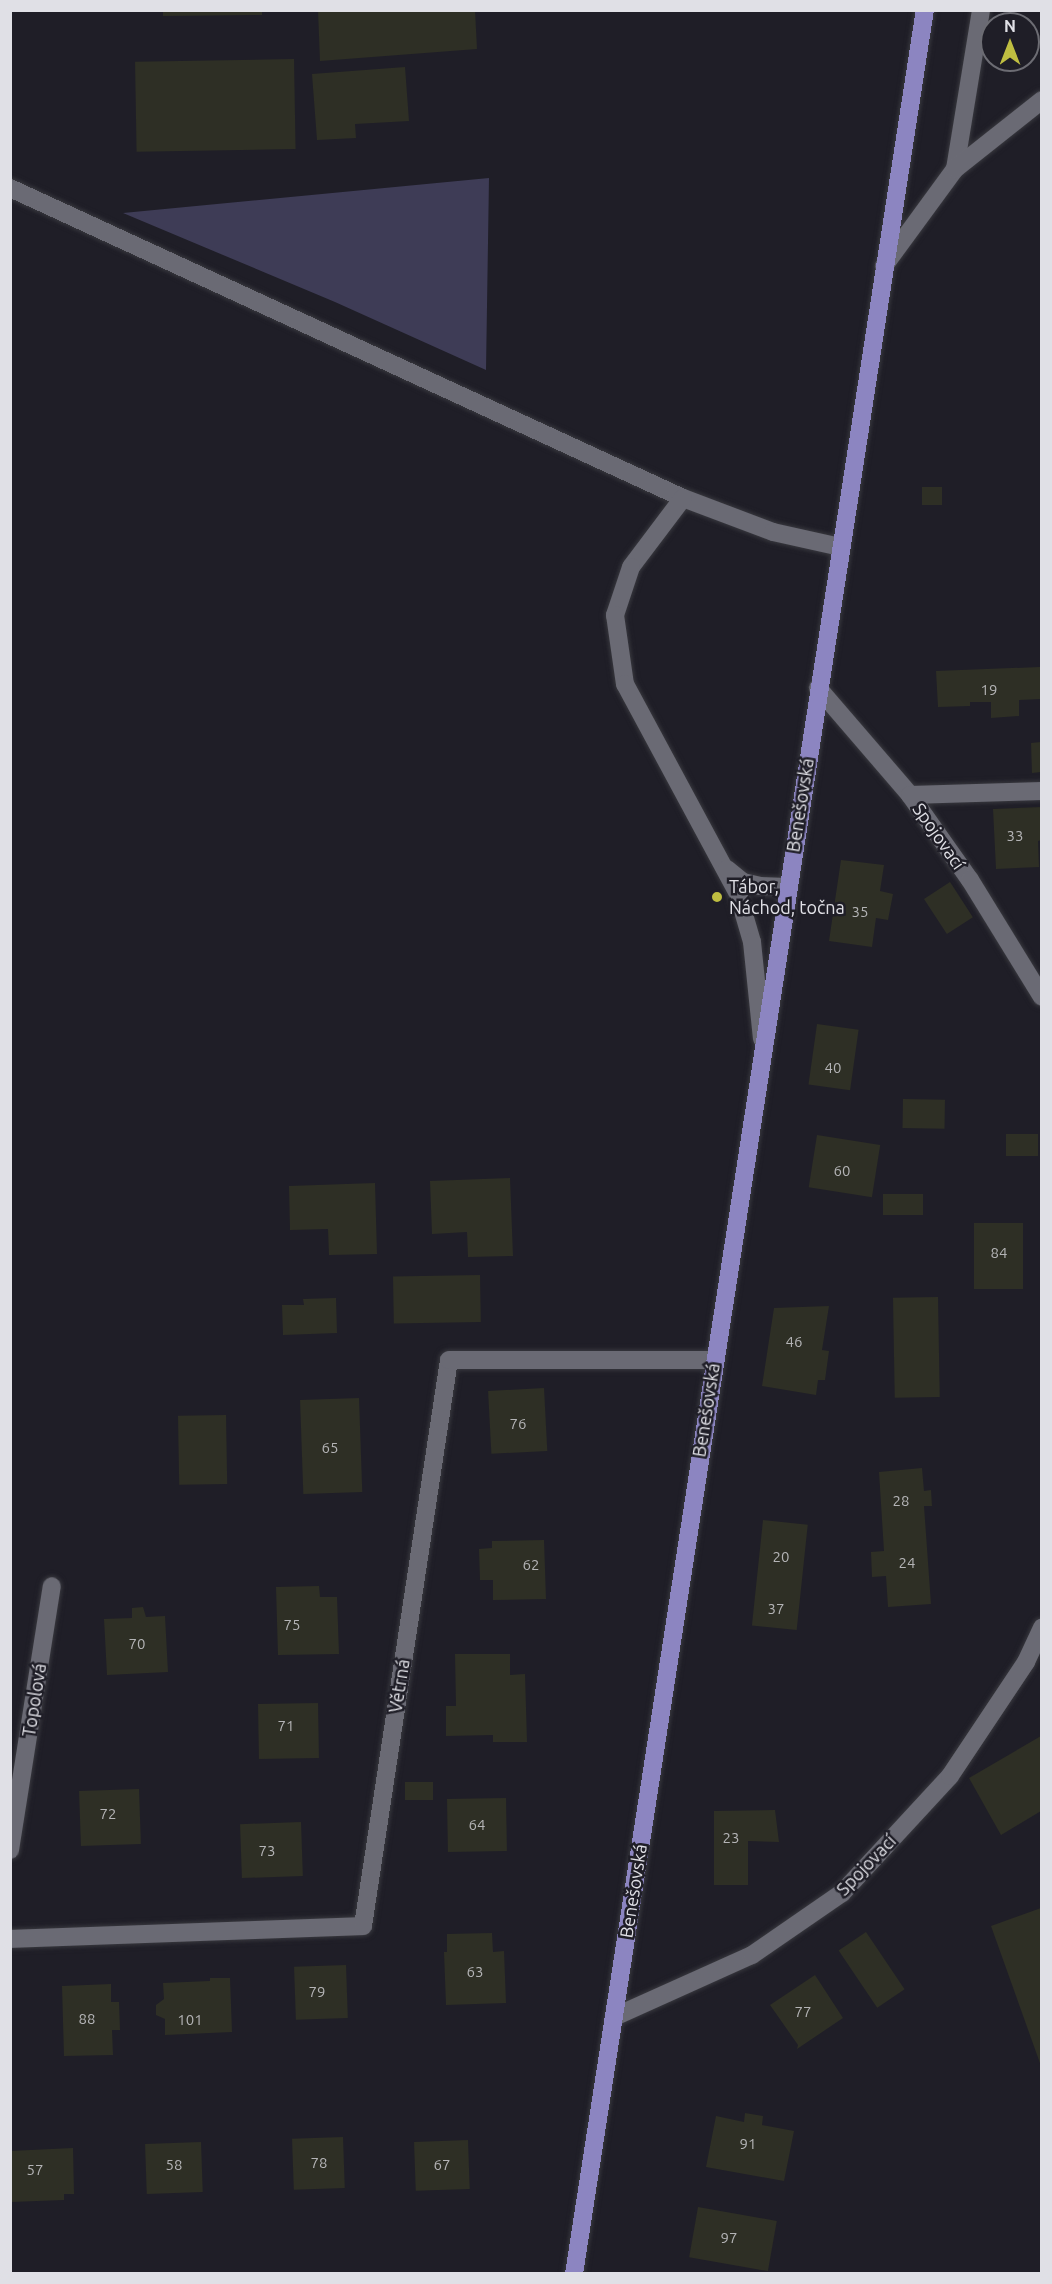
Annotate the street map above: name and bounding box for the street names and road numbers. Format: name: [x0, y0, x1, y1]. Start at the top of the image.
street label: Benešovská: [782, 756, 818, 854]
street label: Spojovací: [908, 799, 970, 873]
street label: Benešovská: [688, 1361, 724, 1459]
street label: Větrná: [384, 1658, 414, 1714]
street label: Topolová: [18, 1662, 50, 1738]
street label: Spojovací: [832, 1830, 900, 1900]
street label: Benešovská: [615, 1842, 651, 1940]

